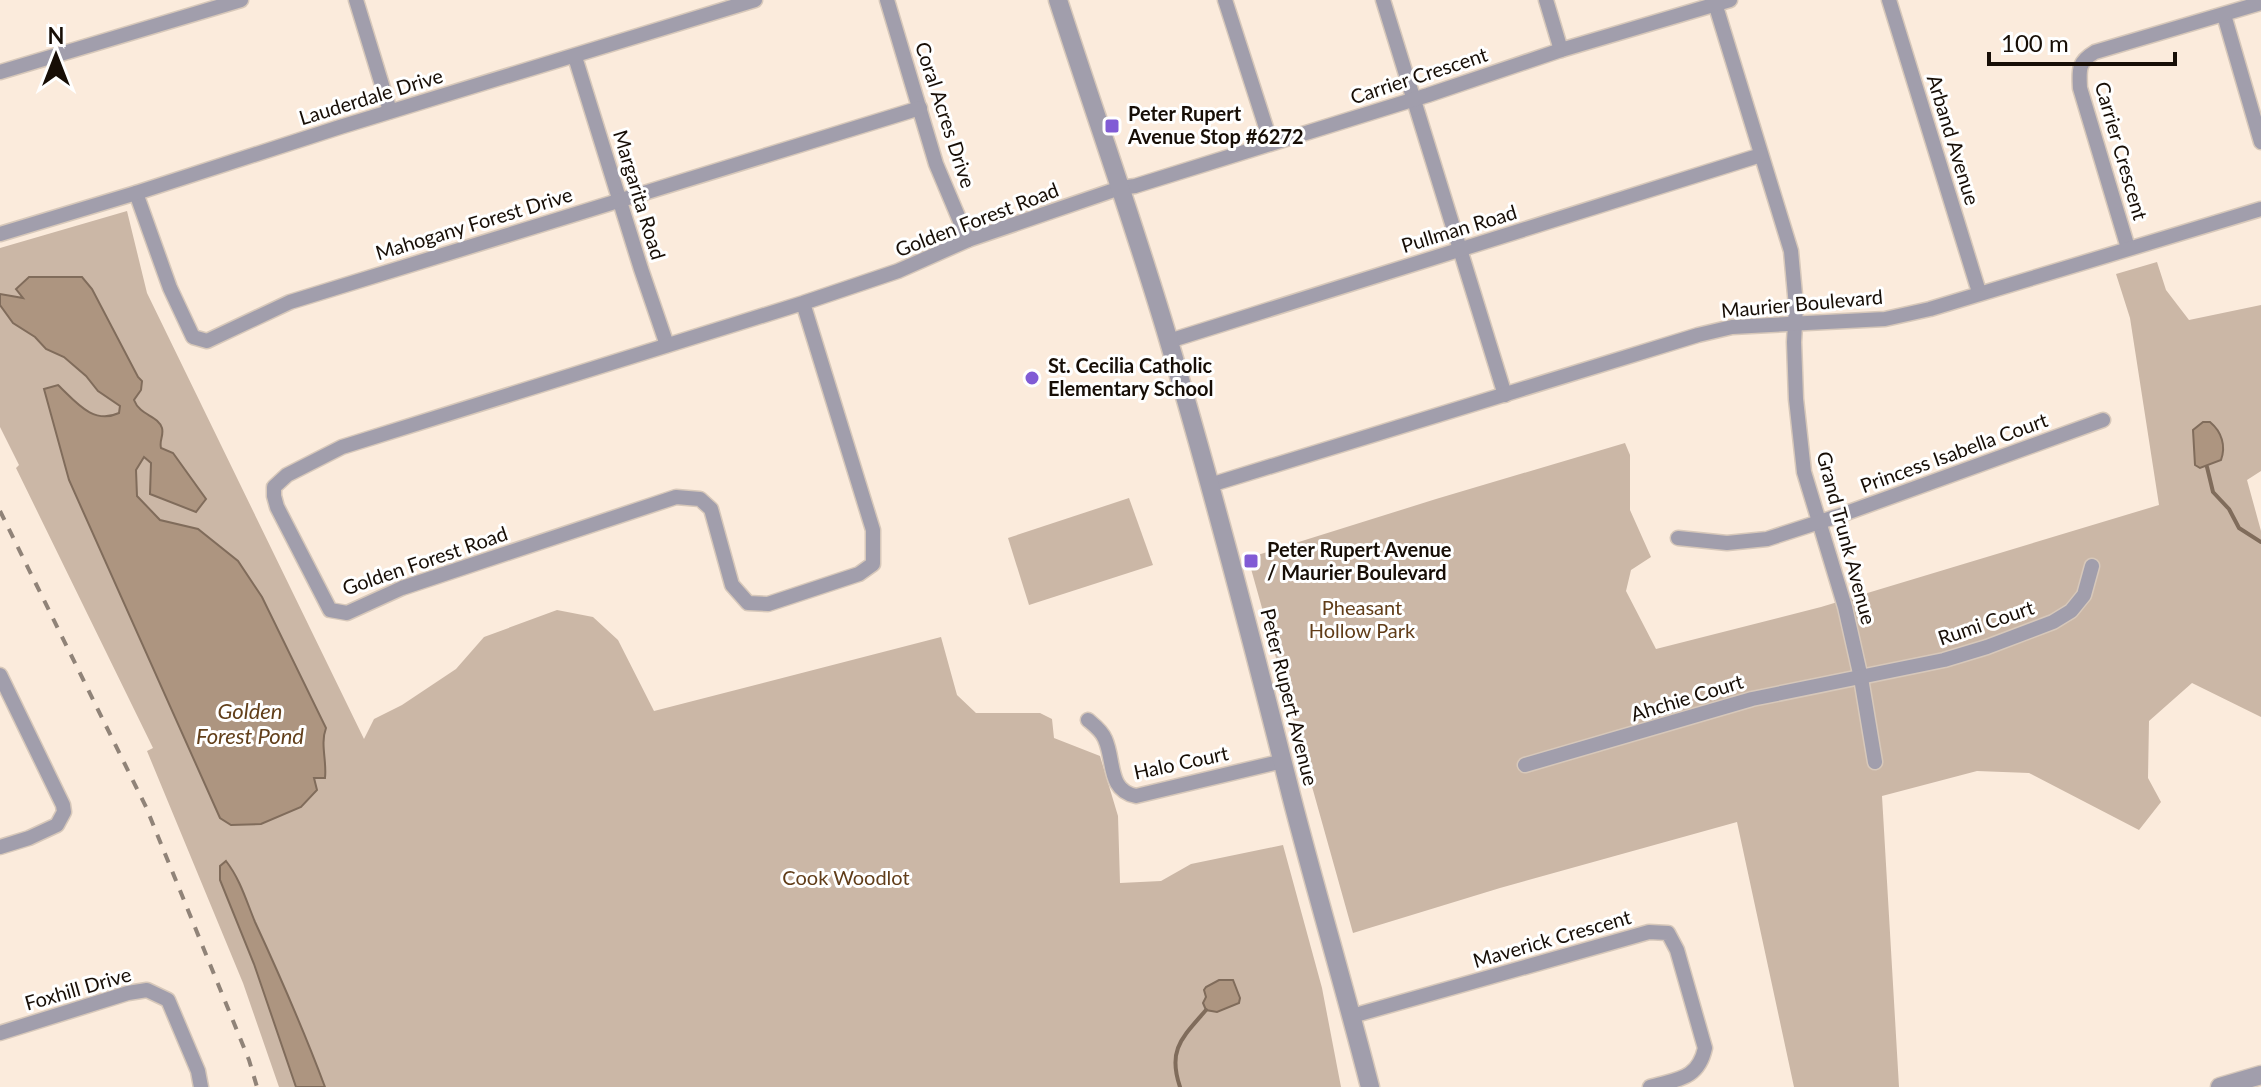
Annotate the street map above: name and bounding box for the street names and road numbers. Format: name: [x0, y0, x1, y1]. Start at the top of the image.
street label: Coral Acres Drive: [911, 38, 981, 191]
street label: Carrier Crescent: [1347, 42, 1490, 109]
street label: Lauderdale Drive: [296, 63, 446, 129]
street label: Arband Avenue: [1923, 72, 1985, 208]
street label: Carrier Crescent: [2091, 79, 2153, 223]
street label: Margarita Road: [609, 127, 671, 262]
street label: Golden Forest Road: [892, 177, 1062, 261]
street label: Mahogany Forest Drive: [372, 182, 575, 264]
street label: Pullman Road: [1398, 199, 1519, 257]
street label: Maurier Boulevard: [1720, 284, 1884, 322]
street label: Princess Isabella Court: [1857, 407, 2051, 497]
street label: Grand Trunk Avenue: [1812, 448, 1882, 627]
street label: Golden Forest Road: [339, 521, 510, 600]
street label: Rumi Court: [1935, 594, 2037, 650]
street label: Peter Rupert Avenue: [1256, 606, 1324, 788]
street label: Ahchie Court: [1628, 669, 1746, 725]
street label: Halo Court: [1131, 740, 1230, 784]
street label: Maverick Crescent: [1470, 904, 1633, 972]
street label: Foxhill Drive: [22, 961, 134, 1015]

